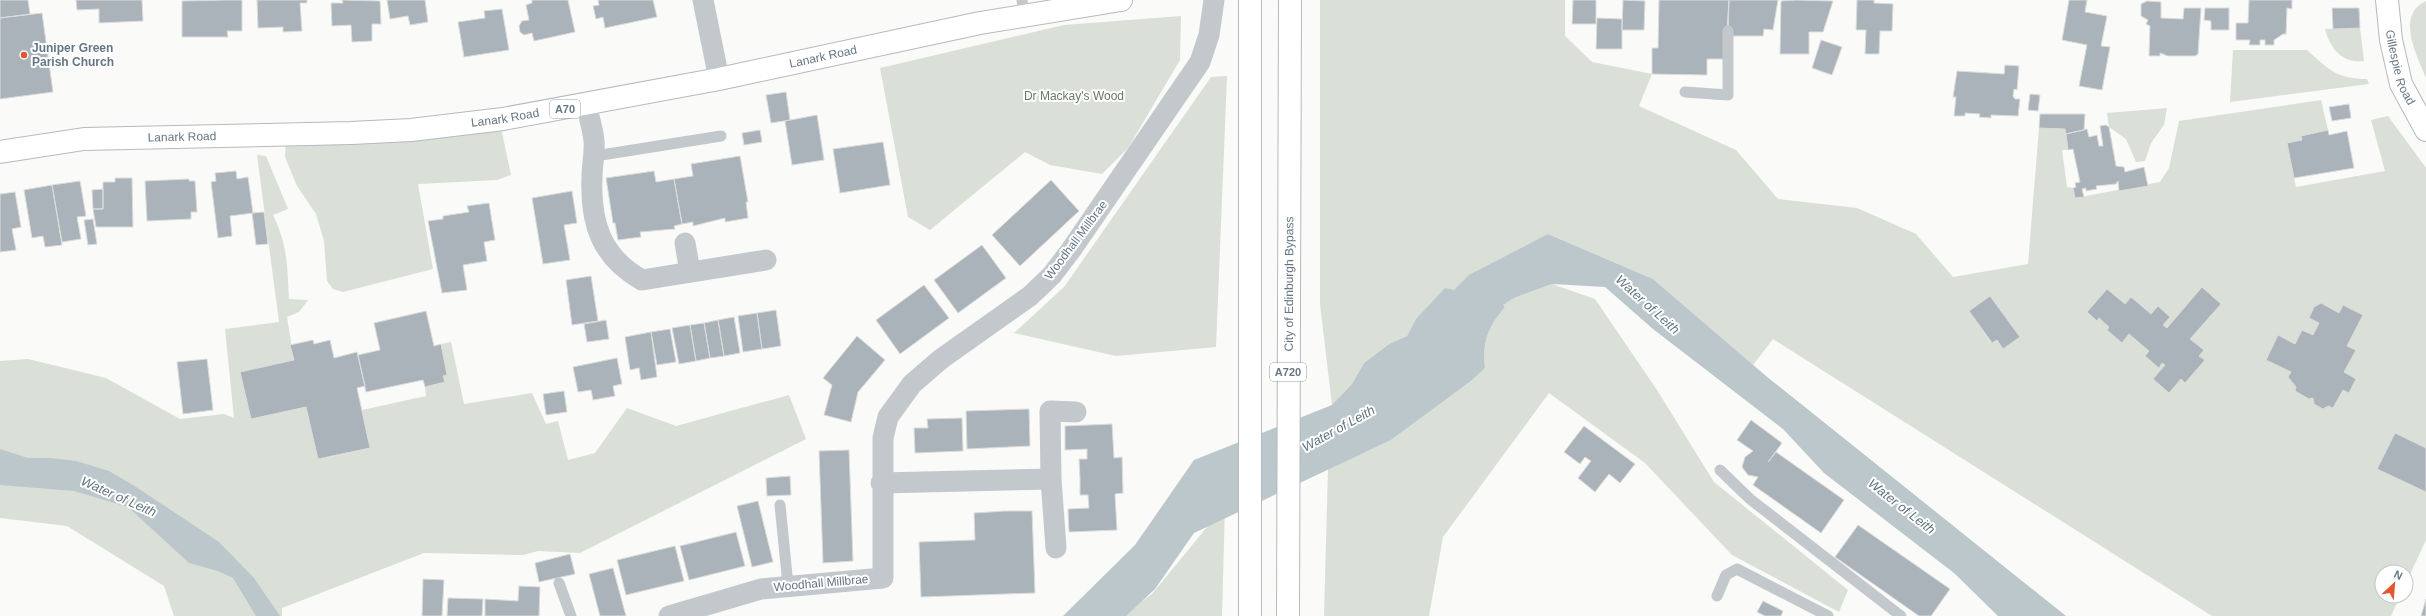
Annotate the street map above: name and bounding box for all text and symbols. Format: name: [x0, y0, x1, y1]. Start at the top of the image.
street label: Gillespie Road: [2383, 29, 2418, 107]
place label: Juniper Green Parish Church: [32, 41, 114, 69]
street label: Lanark Road: [788, 43, 858, 71]
marker: Juniper Green Parish Church: [19, 50, 29, 60]
park label: Dr Mackay's Wood: [1024, 89, 1124, 103]
road number: A70: [550, 100, 580, 118]
street label: Lanark Road: [470, 105, 540, 130]
street label: Lanark Road: [147, 129, 217, 145]
street label: Woodhall Millbrae: [1042, 198, 1110, 282]
street label: City of Edinburgh Bypass: [1282, 217, 1296, 352]
water label: Water of Leith: [1613, 272, 1683, 337]
road number: A720: [1270, 363, 1306, 381]
water label: Water of Leith: [1299, 402, 1377, 455]
water label: Water of Leith: [79, 473, 159, 520]
water label: Water of Leith: [1865, 476, 1938, 537]
north arrow: [2374, 564, 2414, 604]
text: N: [2392, 568, 2405, 582]
street label: Woodhall Millbrae: [773, 572, 869, 594]

